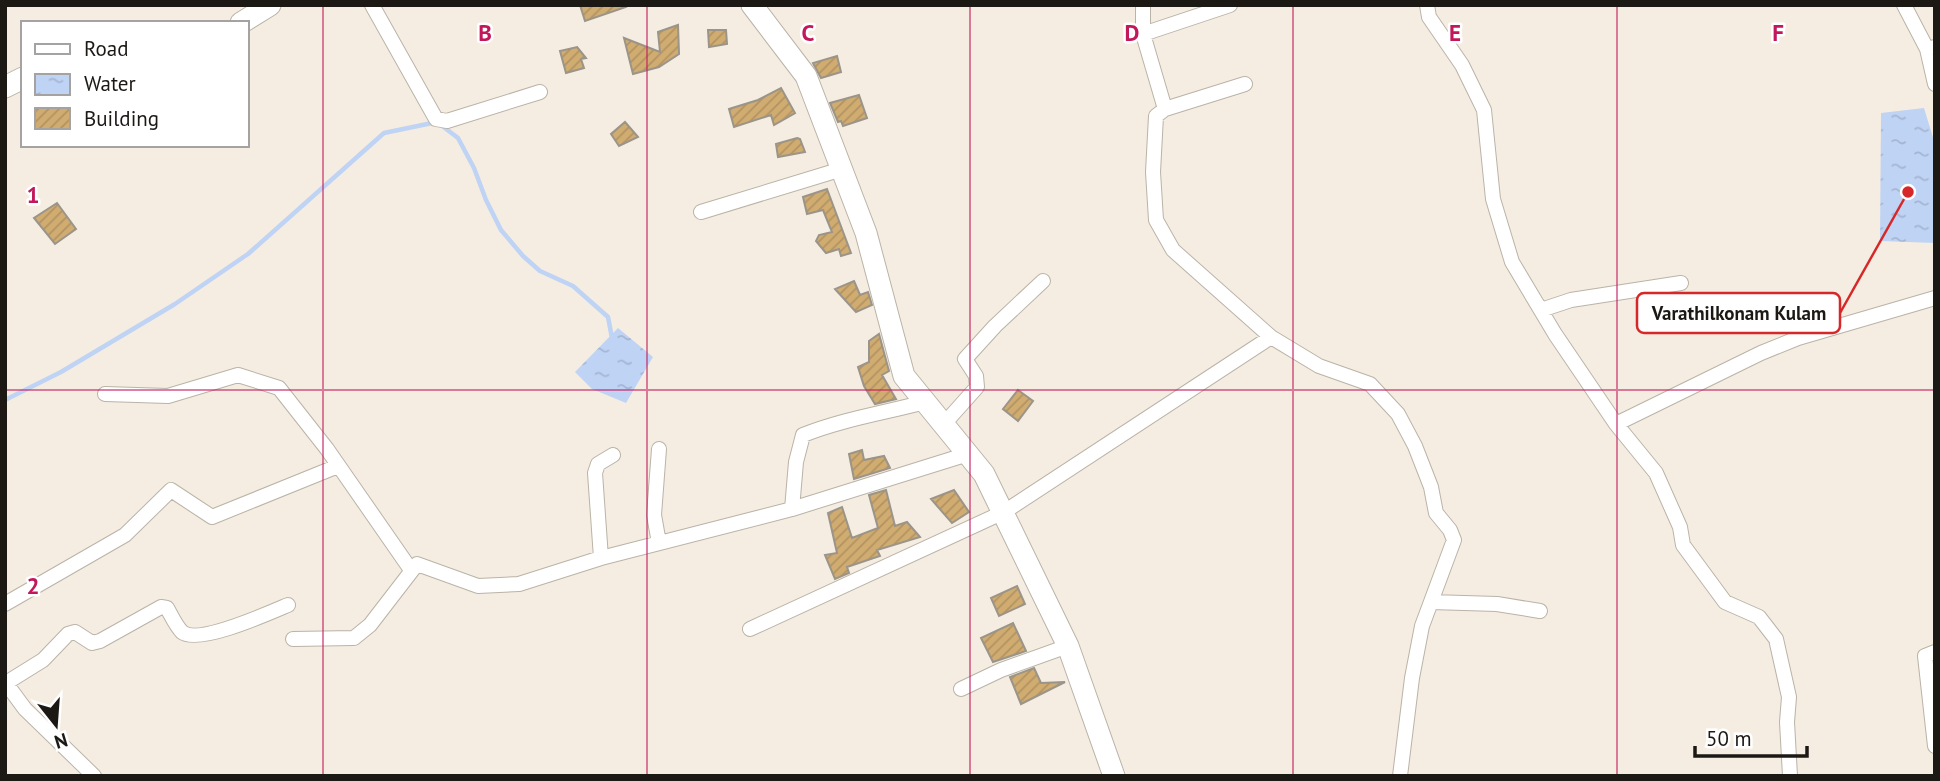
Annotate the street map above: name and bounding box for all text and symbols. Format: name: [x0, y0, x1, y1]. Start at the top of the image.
text: B: [478, 18, 492, 47]
text: C: [802, 18, 815, 47]
text: D: [1125, 18, 1139, 47]
text: E: [1449, 18, 1461, 47]
text: F: [1772, 18, 1784, 47]
legend: [21, 21, 248, 147]
text: Road: [84, 35, 128, 62]
text: Water: [84, 70, 136, 97]
text: Building: [84, 105, 159, 132]
text: 1: [26, 180, 40, 209]
callout: Varathilkonam Kulam: [1637, 293, 1840, 333]
text: Varathilkonam Kulam: [1651, 301, 1826, 325]
text: 2: [26, 571, 40, 600]
north arrow: [21, 690, 91, 760]
scale bar: [1695, 714, 1807, 758]
text: 50 m: [1706, 725, 1752, 752]
text: N: [51, 728, 70, 755]

